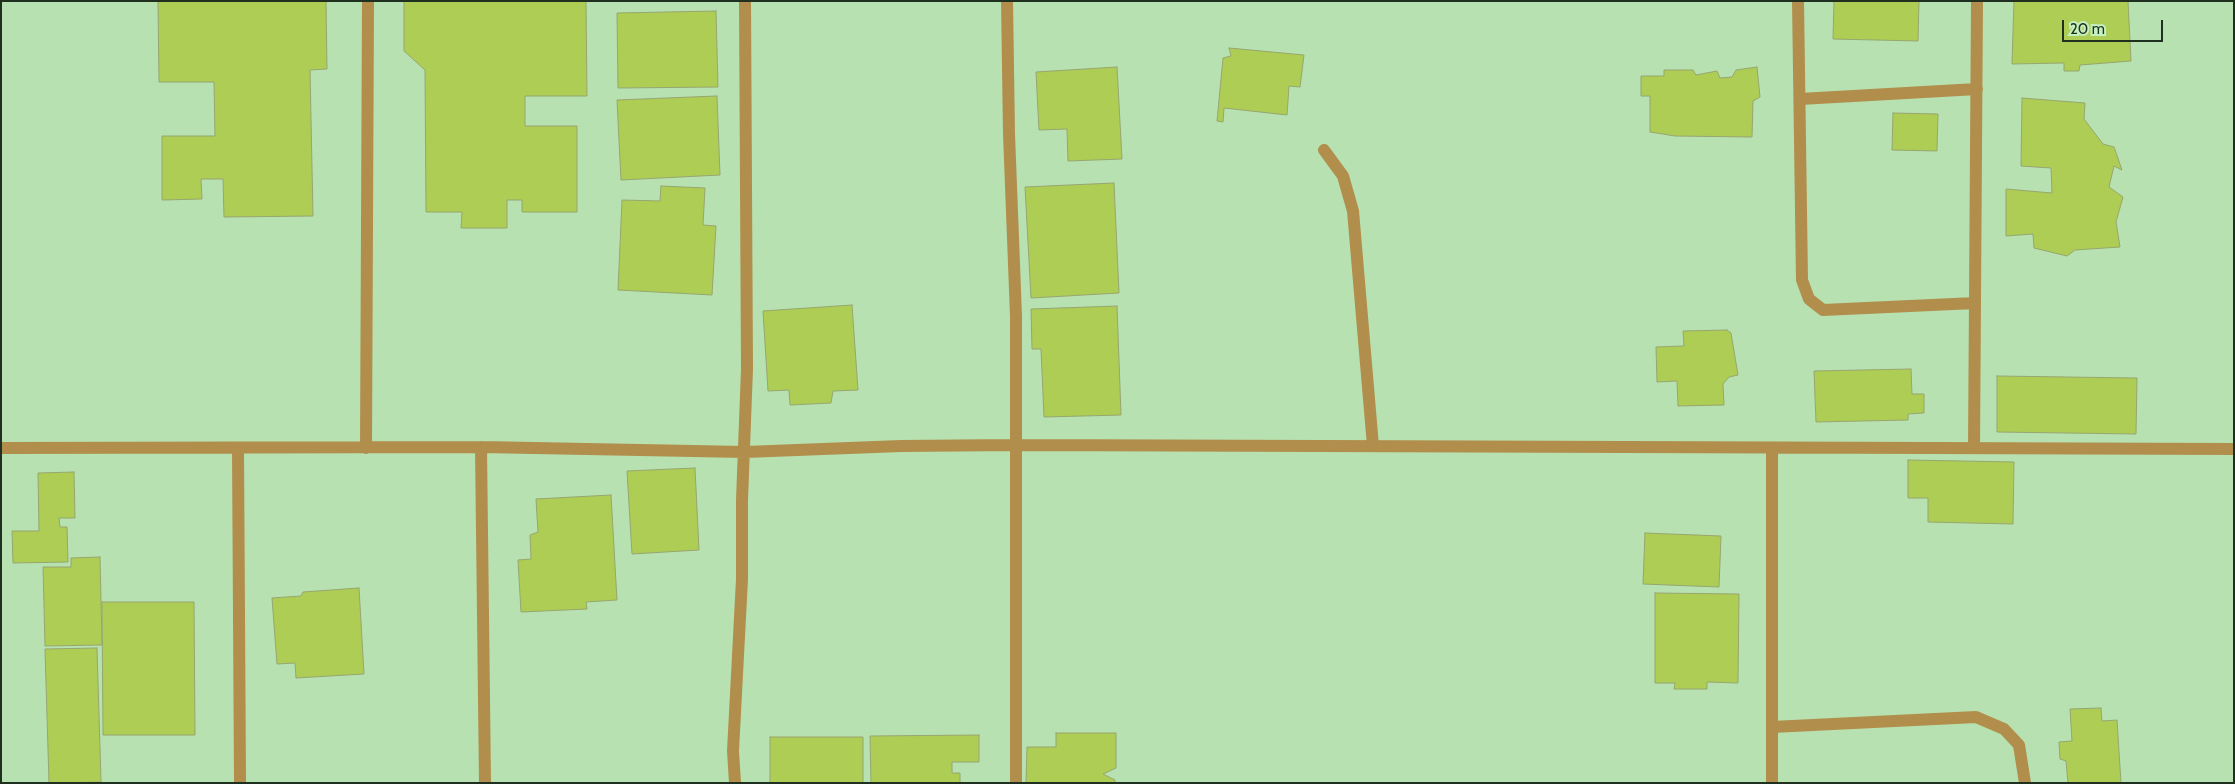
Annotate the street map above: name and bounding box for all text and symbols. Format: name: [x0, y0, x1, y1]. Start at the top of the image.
scale bar: [2065, 10, 2166, 42]
text: 20 m: [2070, 20, 2105, 38]

